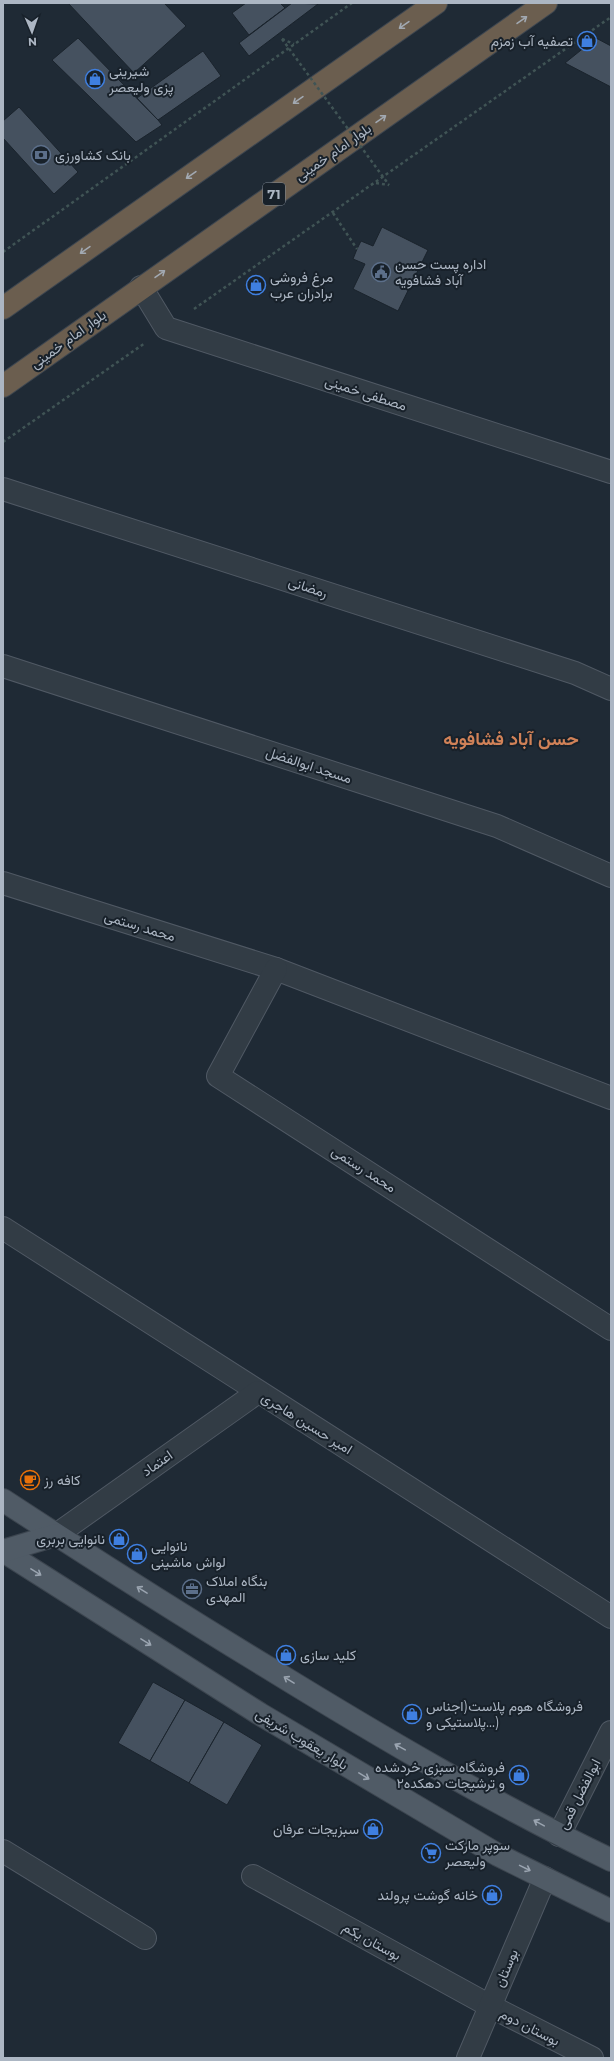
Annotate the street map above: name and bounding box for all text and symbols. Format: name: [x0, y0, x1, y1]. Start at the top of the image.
north arrow: [12, 12, 52, 52]
one-way arrow: [516, 16, 527, 24]
one-way arrow: [399, 21, 410, 29]
shop icon: تصفیه آب زمزم: [576, 30, 598, 52]
place label: تصفیه آب زمزم: [491, 32, 573, 50]
text: N: [28, 35, 37, 49]
place label: شیرینی پزی ولیعصر: [108, 62, 174, 97]
shop icon: شیرینی پزی ولیعصر: [84, 68, 106, 90]
one-way arrow: [293, 96, 304, 104]
one-way arrow: [375, 115, 386, 123]
street label: بلوار امام خمینی: [291, 119, 375, 185]
bank icon: بانک کشاورزی: [30, 144, 52, 166]
place label: بانک کشاورزی: [55, 146, 131, 164]
one-way arrow: [186, 171, 197, 179]
road number: 71: [263, 183, 285, 205]
one-way arrow: [80, 246, 91, 254]
place label: اداره پست حسن آباد فشافویه: [395, 255, 486, 289]
public building icon: اداره پست حسن آباد فشافویه: [370, 261, 392, 283]
place label: مرغ فروشی برادران عرب: [270, 268, 333, 302]
one-way arrow: [154, 270, 165, 278]
shop icon: مرغ فروشی برادران عرب: [245, 274, 267, 296]
street label: بلوار امام خمینی: [27, 306, 109, 372]
street label: مصطفی خمینی: [323, 371, 409, 415]
street label: رمضانی: [286, 572, 330, 602]
district label: حسن آباد فشافویه: [443, 728, 579, 750]
street label: مسجد ابوالفضل: [264, 743, 354, 787]
street label: محمد رستمی: [102, 907, 178, 945]
street label: محمد رستمی: [328, 1142, 400, 1196]
street label: امیر حسین هاجری: [258, 1388, 356, 1458]
street label: اعتماد: [138, 1446, 176, 1480]
cafe icon: کافه رز: [19, 1469, 41, 1491]
place label: کافه رز: [43, 1471, 81, 1489]
shop icon: نانوایی بربری: [108, 1528, 130, 1550]
place label: نانوایی بربری: [36, 1530, 105, 1548]
place label: نانوایی لواش ماشینی: [151, 1537, 226, 1571]
shop icon: نانوایی لواش ماشینی: [126, 1543, 148, 1565]
one-way arrow: [30, 1568, 41, 1576]
place label: بنگاه املاک المهدی: [206, 1572, 267, 1606]
office icon: بنگاه املاک المهدی: [181, 1578, 203, 1600]
one-way arrow: [136, 1586, 148, 1594]
one-way arrow: [140, 1638, 152, 1646]
shop icon: کلید سازی: [275, 1644, 297, 1666]
place label: کلید سازی: [300, 1646, 356, 1664]
one-way arrow: [283, 1676, 295, 1684]
place label: فروشگاه هوم پلاست(اجناس پلاستیکی و...): [426, 1697, 583, 1732]
shop icon: فروشگاه هوم پلاست(اجناس پلاستیکی و...): [401, 1703, 423, 1725]
street label: بلوار یعقوب شریفی: [252, 1704, 352, 1774]
one-way arrow: [394, 1743, 406, 1751]
street label: ابوالفضل قمی: [554, 1756, 604, 1832]
place label: فروشگاه سبزی خردشده و ترشیجات دهکده۲: [375, 1758, 505, 1792]
shop icon: فروشگاه سبزی خردشده و ترشیجات دهکده۲: [508, 1764, 530, 1786]
one-way arrow: [358, 1772, 370, 1780]
shop icon: سبزیجات عرفان: [362, 1818, 384, 1840]
one-way arrow: [533, 1819, 545, 1827]
place label: سبزیجات عرفان: [273, 1820, 359, 1838]
place label: سوپر مارکت ولیعصر: [444, 1836, 510, 1870]
supermarket icon: سوپر مارکت ولیعصر: [420, 1842, 442, 1864]
one-way arrow: [519, 1865, 531, 1872]
shop icon: خانه گوشت پرولند: [481, 1884, 503, 1906]
place label: خانه گوشت پرولند: [377, 1886, 478, 1905]
street label: بوستان یکم: [340, 1918, 404, 1964]
street label: بوستان: [490, 1946, 522, 1990]
street label: بوستان دوم: [497, 2004, 563, 2050]

